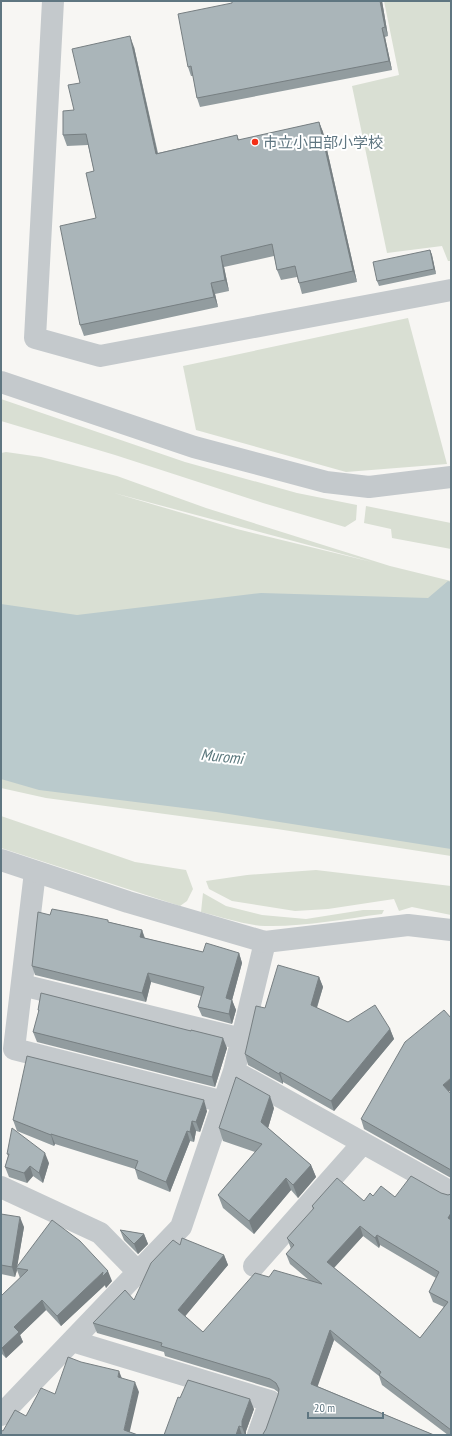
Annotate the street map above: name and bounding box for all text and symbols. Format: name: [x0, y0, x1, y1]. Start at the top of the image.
place label: 市立小田部小学校: [263, 133, 383, 152]
marker: 市立小田部小学校: [250, 137, 260, 147]
water label: Muromi: [200, 744, 247, 768]
scale bar: [308, 1394, 383, 1420]
text: 20 m: [314, 1400, 335, 1415]

